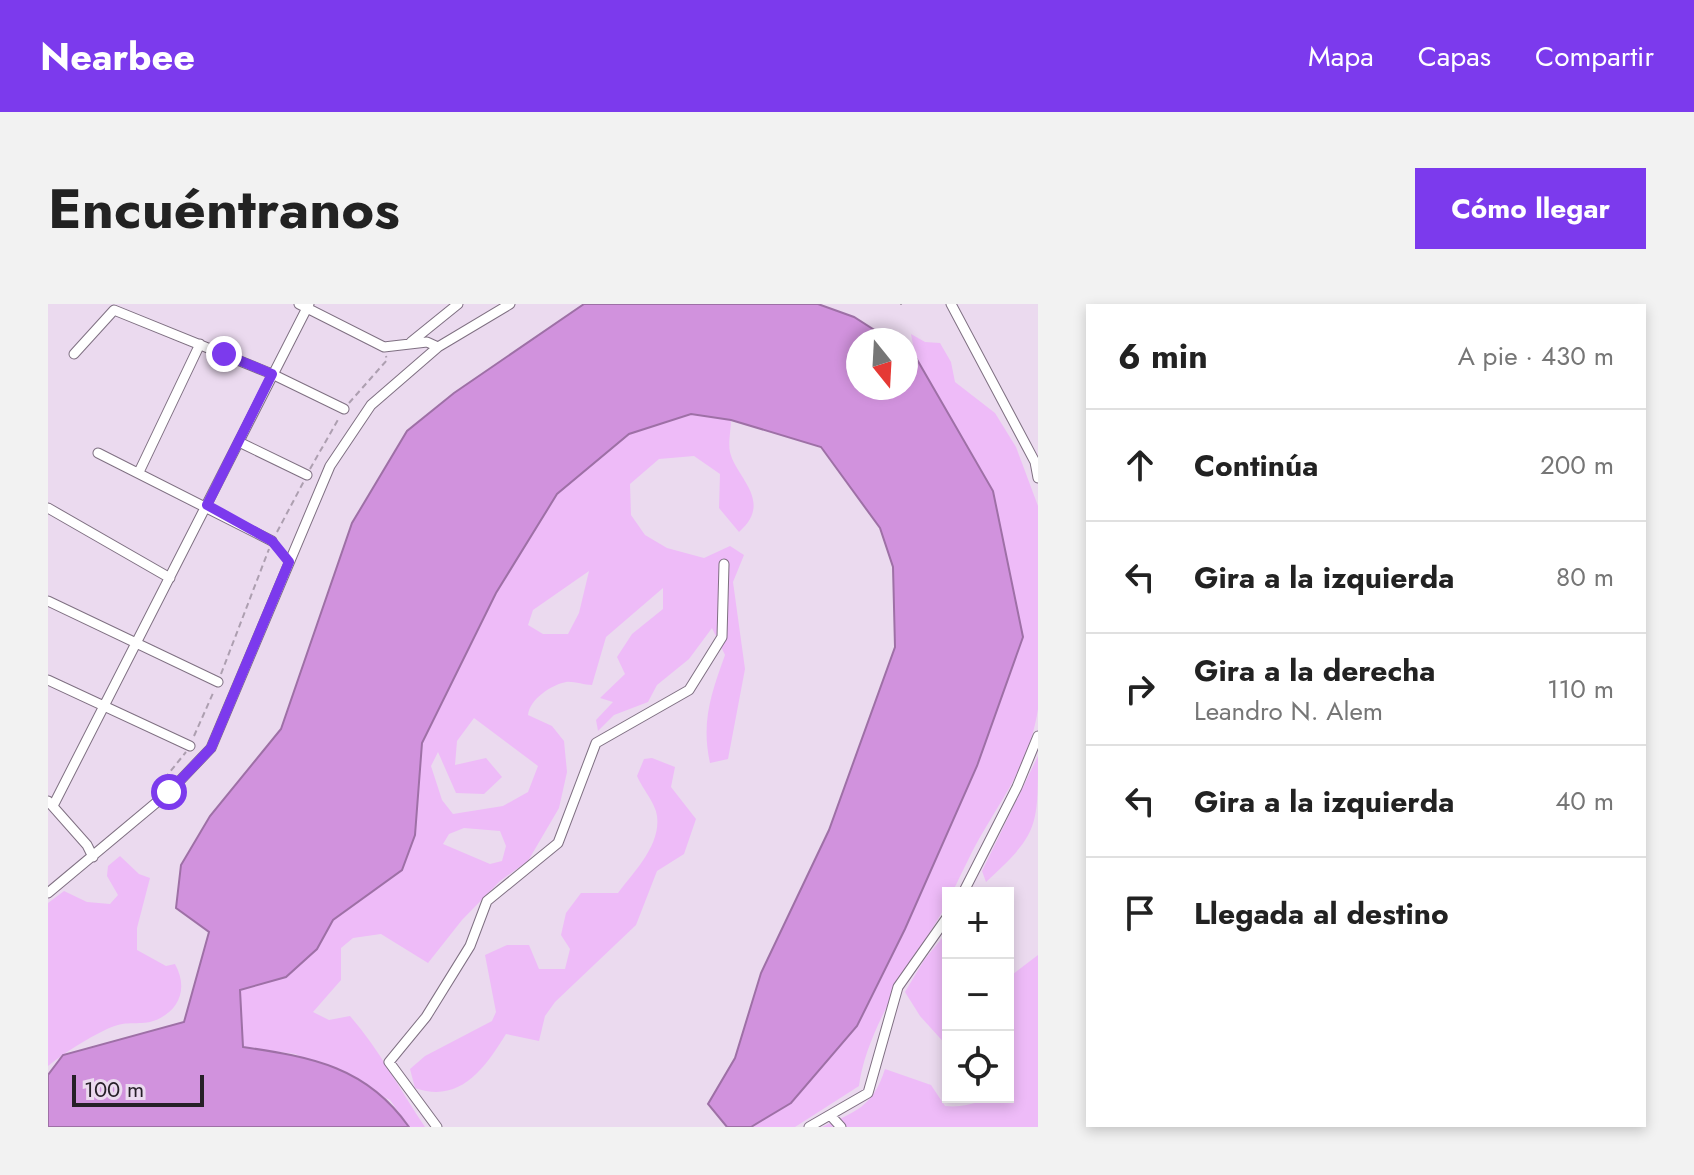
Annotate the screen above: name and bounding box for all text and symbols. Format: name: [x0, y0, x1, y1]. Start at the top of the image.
text: Nearbee: [40, 29, 195, 84]
text: Mapa: [1308, 36, 1374, 77]
text: Capas: [1418, 36, 1491, 77]
text: Compartir: [1535, 36, 1654, 77]
text: Encuéntranos: [48, 168, 400, 249]
button: Cómo llegar: [1415, 168, 1646, 249]
north arrow: [846, 328, 918, 400]
text: 6 min: [1118, 332, 1208, 381]
route end: [206, 336, 242, 372]
text: A pie · 430 m: [1458, 337, 1614, 375]
icon: ahead: [1118, 443, 1162, 487]
text: Continúa: [1194, 444, 1318, 487]
text: 200 m: [1540, 446, 1614, 484]
icon: left: [1118, 555, 1162, 599]
text: Gira a la izquierda: [1194, 556, 1454, 599]
text: 80 m: [1556, 558, 1614, 596]
text: Gira a la derecha: [1194, 649, 1435, 692]
icon: right: [1118, 667, 1162, 711]
text: 110 m: [1547, 670, 1614, 708]
text: Leandro N. Alem: [1194, 692, 1383, 730]
route start: [151, 774, 187, 810]
icon: left: [1118, 779, 1162, 823]
text: Gira a la izquierda: [1194, 780, 1454, 823]
text: 40 m: [1555, 782, 1614, 820]
map controls: [942, 887, 1014, 1103]
button: +: [942, 887, 1014, 959]
icon: arrive: [1118, 891, 1162, 935]
text: Llegada al destino: [1194, 892, 1449, 935]
button: −: [942, 959, 1014, 1031]
button: locate: [942, 1031, 1014, 1103]
scale bar: [72, 1071, 204, 1107]
text: 100 m: [84, 1073, 144, 1105]

